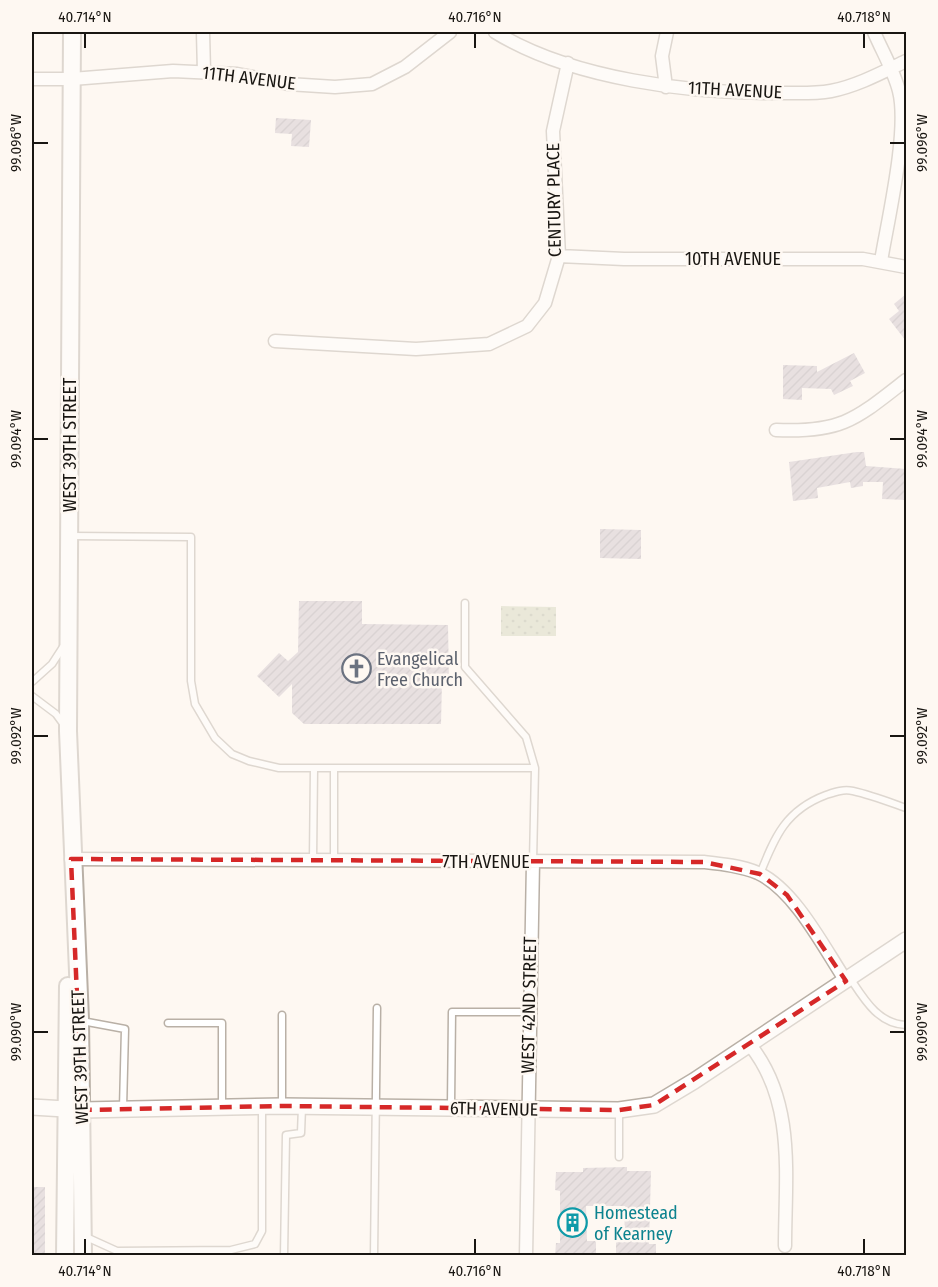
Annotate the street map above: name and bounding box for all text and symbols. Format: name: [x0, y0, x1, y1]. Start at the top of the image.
text: 40.714°N: [58, 8, 112, 26]
text: 40.716°N: [448, 8, 502, 26]
text: 40.718°N: [837, 8, 891, 26]
street label: 11TH AVENUE: [201, 61, 297, 95]
street label: 11TH AVENUE: [687, 77, 783, 103]
text: 99.096°W: [7, 114, 25, 172]
text: 99.096°W: [913, 114, 931, 172]
street label: CENTURY PLACE: [542, 143, 566, 257]
street label: 10TH AVENUE: [685, 248, 781, 270]
street label: WEST 39TH STREET: [59, 377, 81, 512]
text: 99.094°W: [7, 410, 25, 468]
text: 99.094°W: [913, 410, 931, 468]
place label: Evangelical Free Church: [377, 648, 463, 691]
church icon: Evangelical Free Church: [340, 653, 372, 685]
text: 99.092°W: [7, 707, 25, 765]
text: 99.092°W: [913, 707, 931, 765]
street label: 7TH AVENUE: [442, 851, 530, 873]
street label: WEST 42ND STREET: [517, 936, 541, 1074]
street label: WEST 39TH STREET: [67, 989, 93, 1125]
text: 99.090°W: [7, 1003, 25, 1061]
text: 99.090°W: [913, 1003, 931, 1061]
street label: 6TH AVENUE: [450, 1097, 538, 1121]
place label: Homestead of Kearney: [594, 1202, 678, 1245]
building icon: Homestead of Kearney: [557, 1207, 589, 1239]
text: 40.714°N: [58, 1262, 112, 1280]
text: 40.716°N: [448, 1262, 502, 1280]
text: 40.718°N: [837, 1262, 891, 1280]

